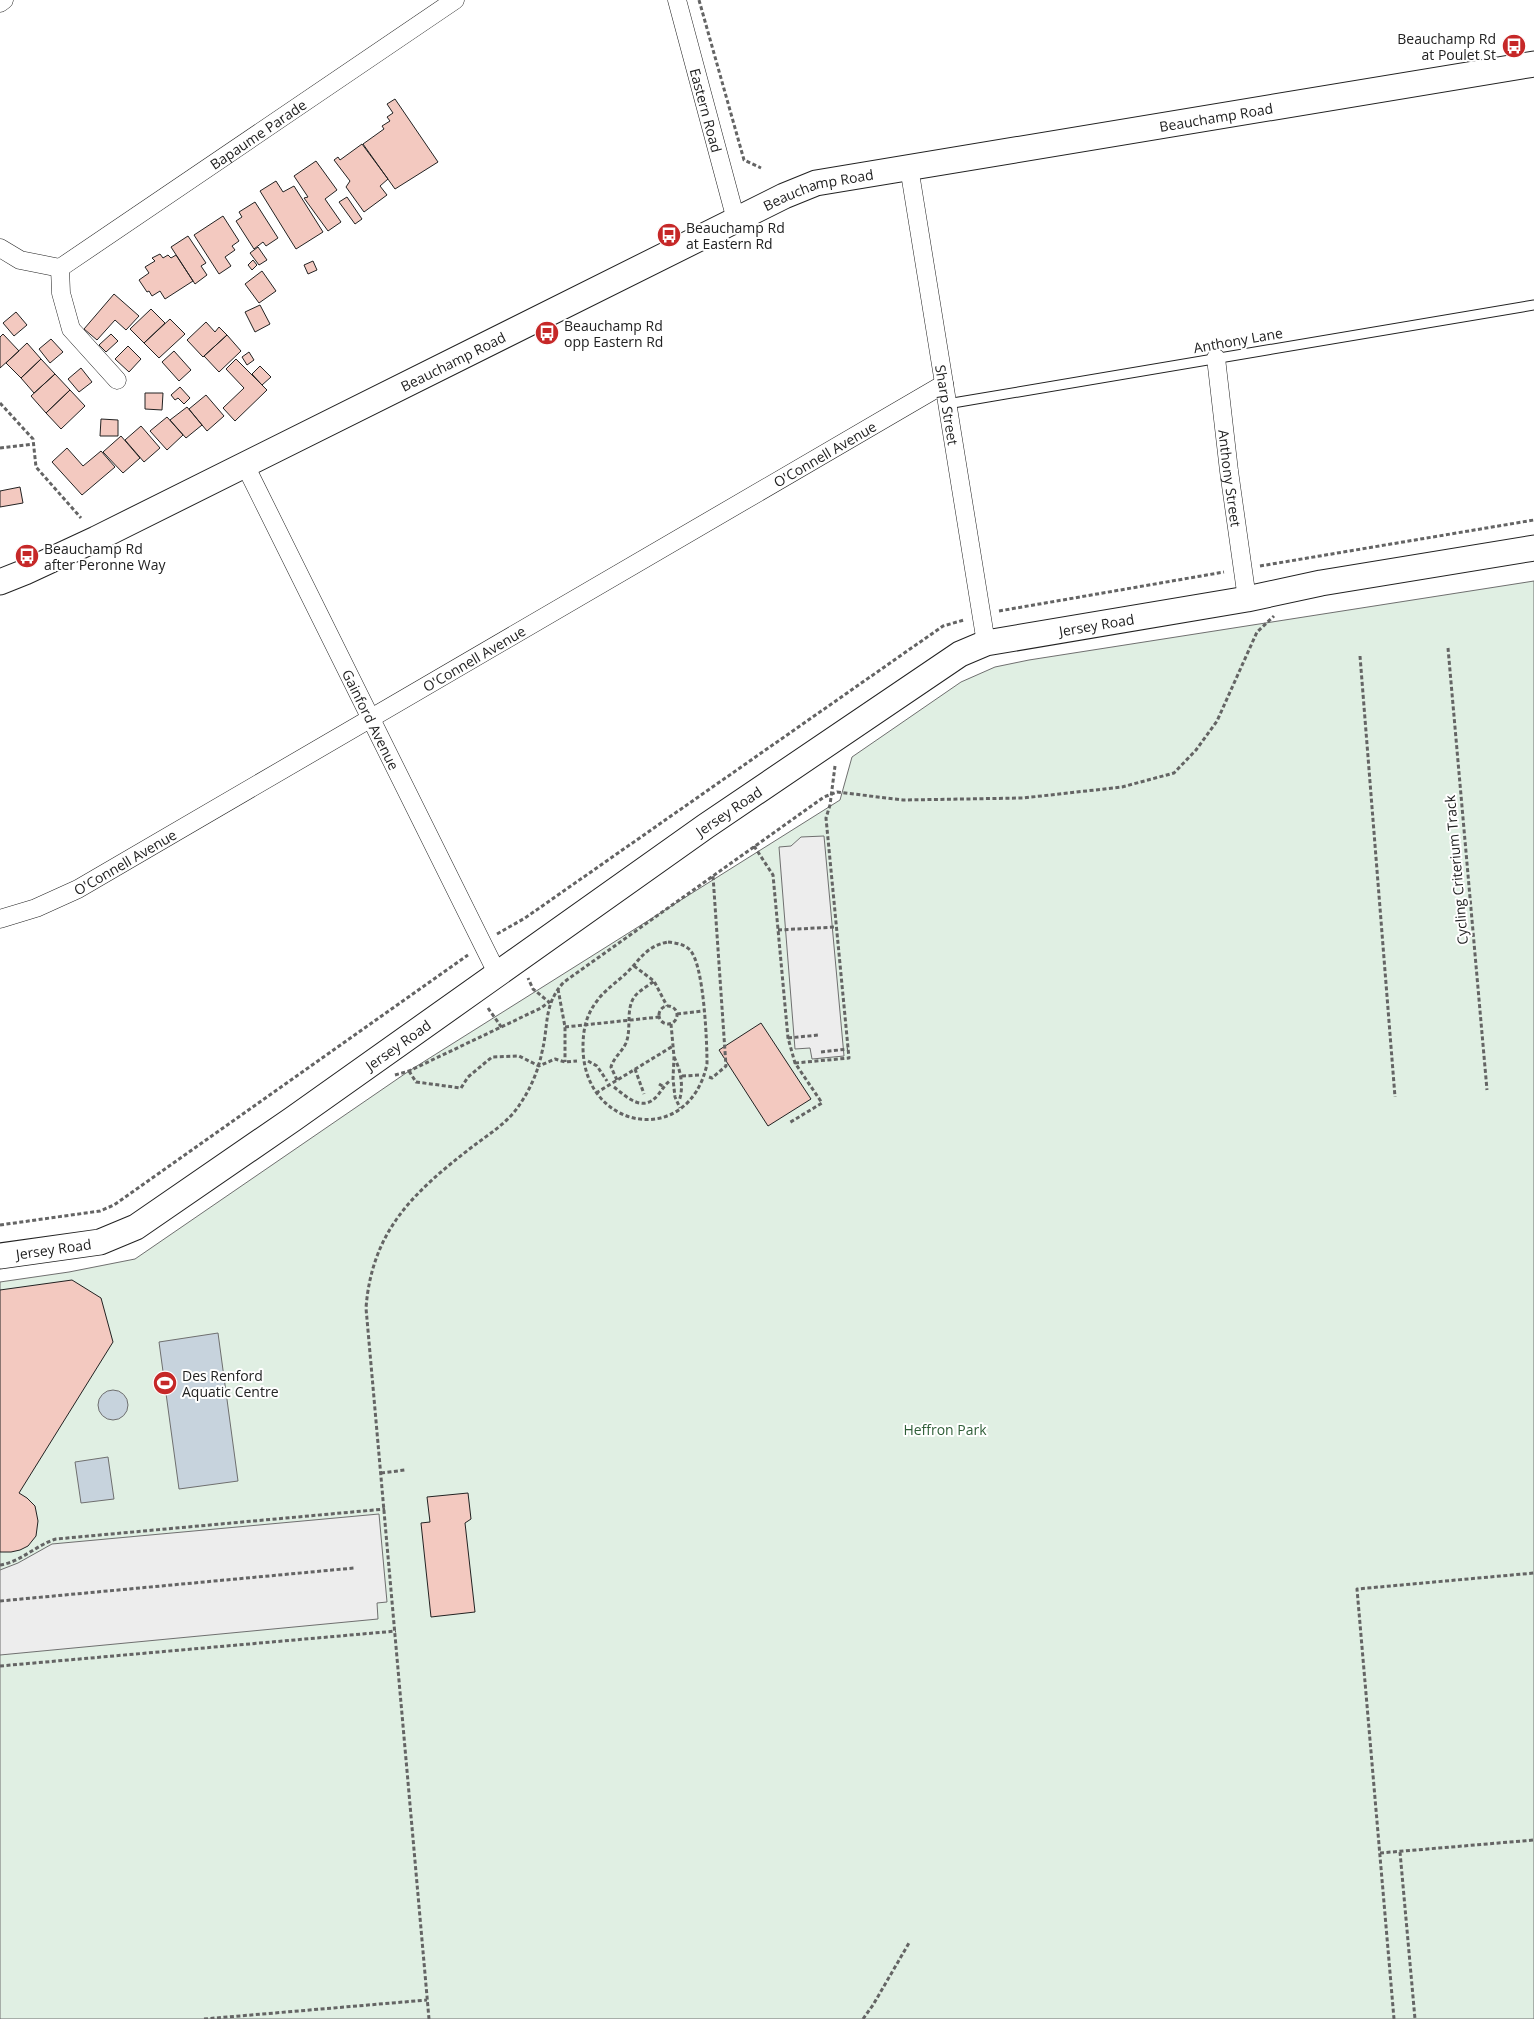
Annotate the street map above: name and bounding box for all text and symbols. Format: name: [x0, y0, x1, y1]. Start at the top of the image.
place label: Beauchamp Rd at Poulet St: [1397, 29, 1496, 64]
bus stop icon: Beauchamp Rd at Poulet St: [1501, 33, 1527, 59]
street label: Eastern Road: [686, 66, 727, 154]
street label: Bapaume Parade: [206, 94, 310, 173]
street label: Beauchamp Road: [1158, 98, 1274, 135]
street label: Beauchamp Road: [760, 164, 875, 215]
place label: Beauchamp Rd at Eastern Rd: [686, 218, 785, 253]
bus stop icon: Beauchamp Rd at Eastern Rd: [656, 222, 682, 248]
place label: Beauchamp Rd opp Eastern Rd: [564, 316, 663, 351]
bus stop icon: Beauchamp Rd opp Eastern Rd: [534, 320, 560, 346]
street label: Anthony Lane: [1192, 323, 1284, 357]
street label: Beauchamp Road: [397, 327, 509, 395]
street label: Sharp Street: [932, 363, 963, 446]
street label: O'Connell Avenue: [770, 416, 880, 491]
street label: Anthony Street: [1215, 428, 1246, 528]
place label: Beauchamp Rd after Peronne Way: [44, 539, 167, 574]
bus stop icon: Beauchamp Rd after Peronne Way: [14, 543, 40, 569]
street label: Jersey Road: [1056, 609, 1136, 640]
street label: O'Connell Avenue: [419, 621, 529, 696]
street label: Gainford Avenue: [338, 666, 404, 773]
street label: Jersey Road: [690, 782, 765, 841]
street label: Cycling Criterium Track: [1440, 794, 1472, 946]
street label: O'Connell Avenue: [70, 824, 180, 899]
street label: Jersey Road: [360, 1015, 434, 1076]
street label: Jersey Road: [13, 1234, 92, 1263]
place label: Des Renford Aquatic Centre: [182, 1366, 279, 1401]
sports icon: Des Renford Aquatic Centre: [152, 1370, 178, 1396]
park label: Heffron Park: [903, 1420, 987, 1439]

